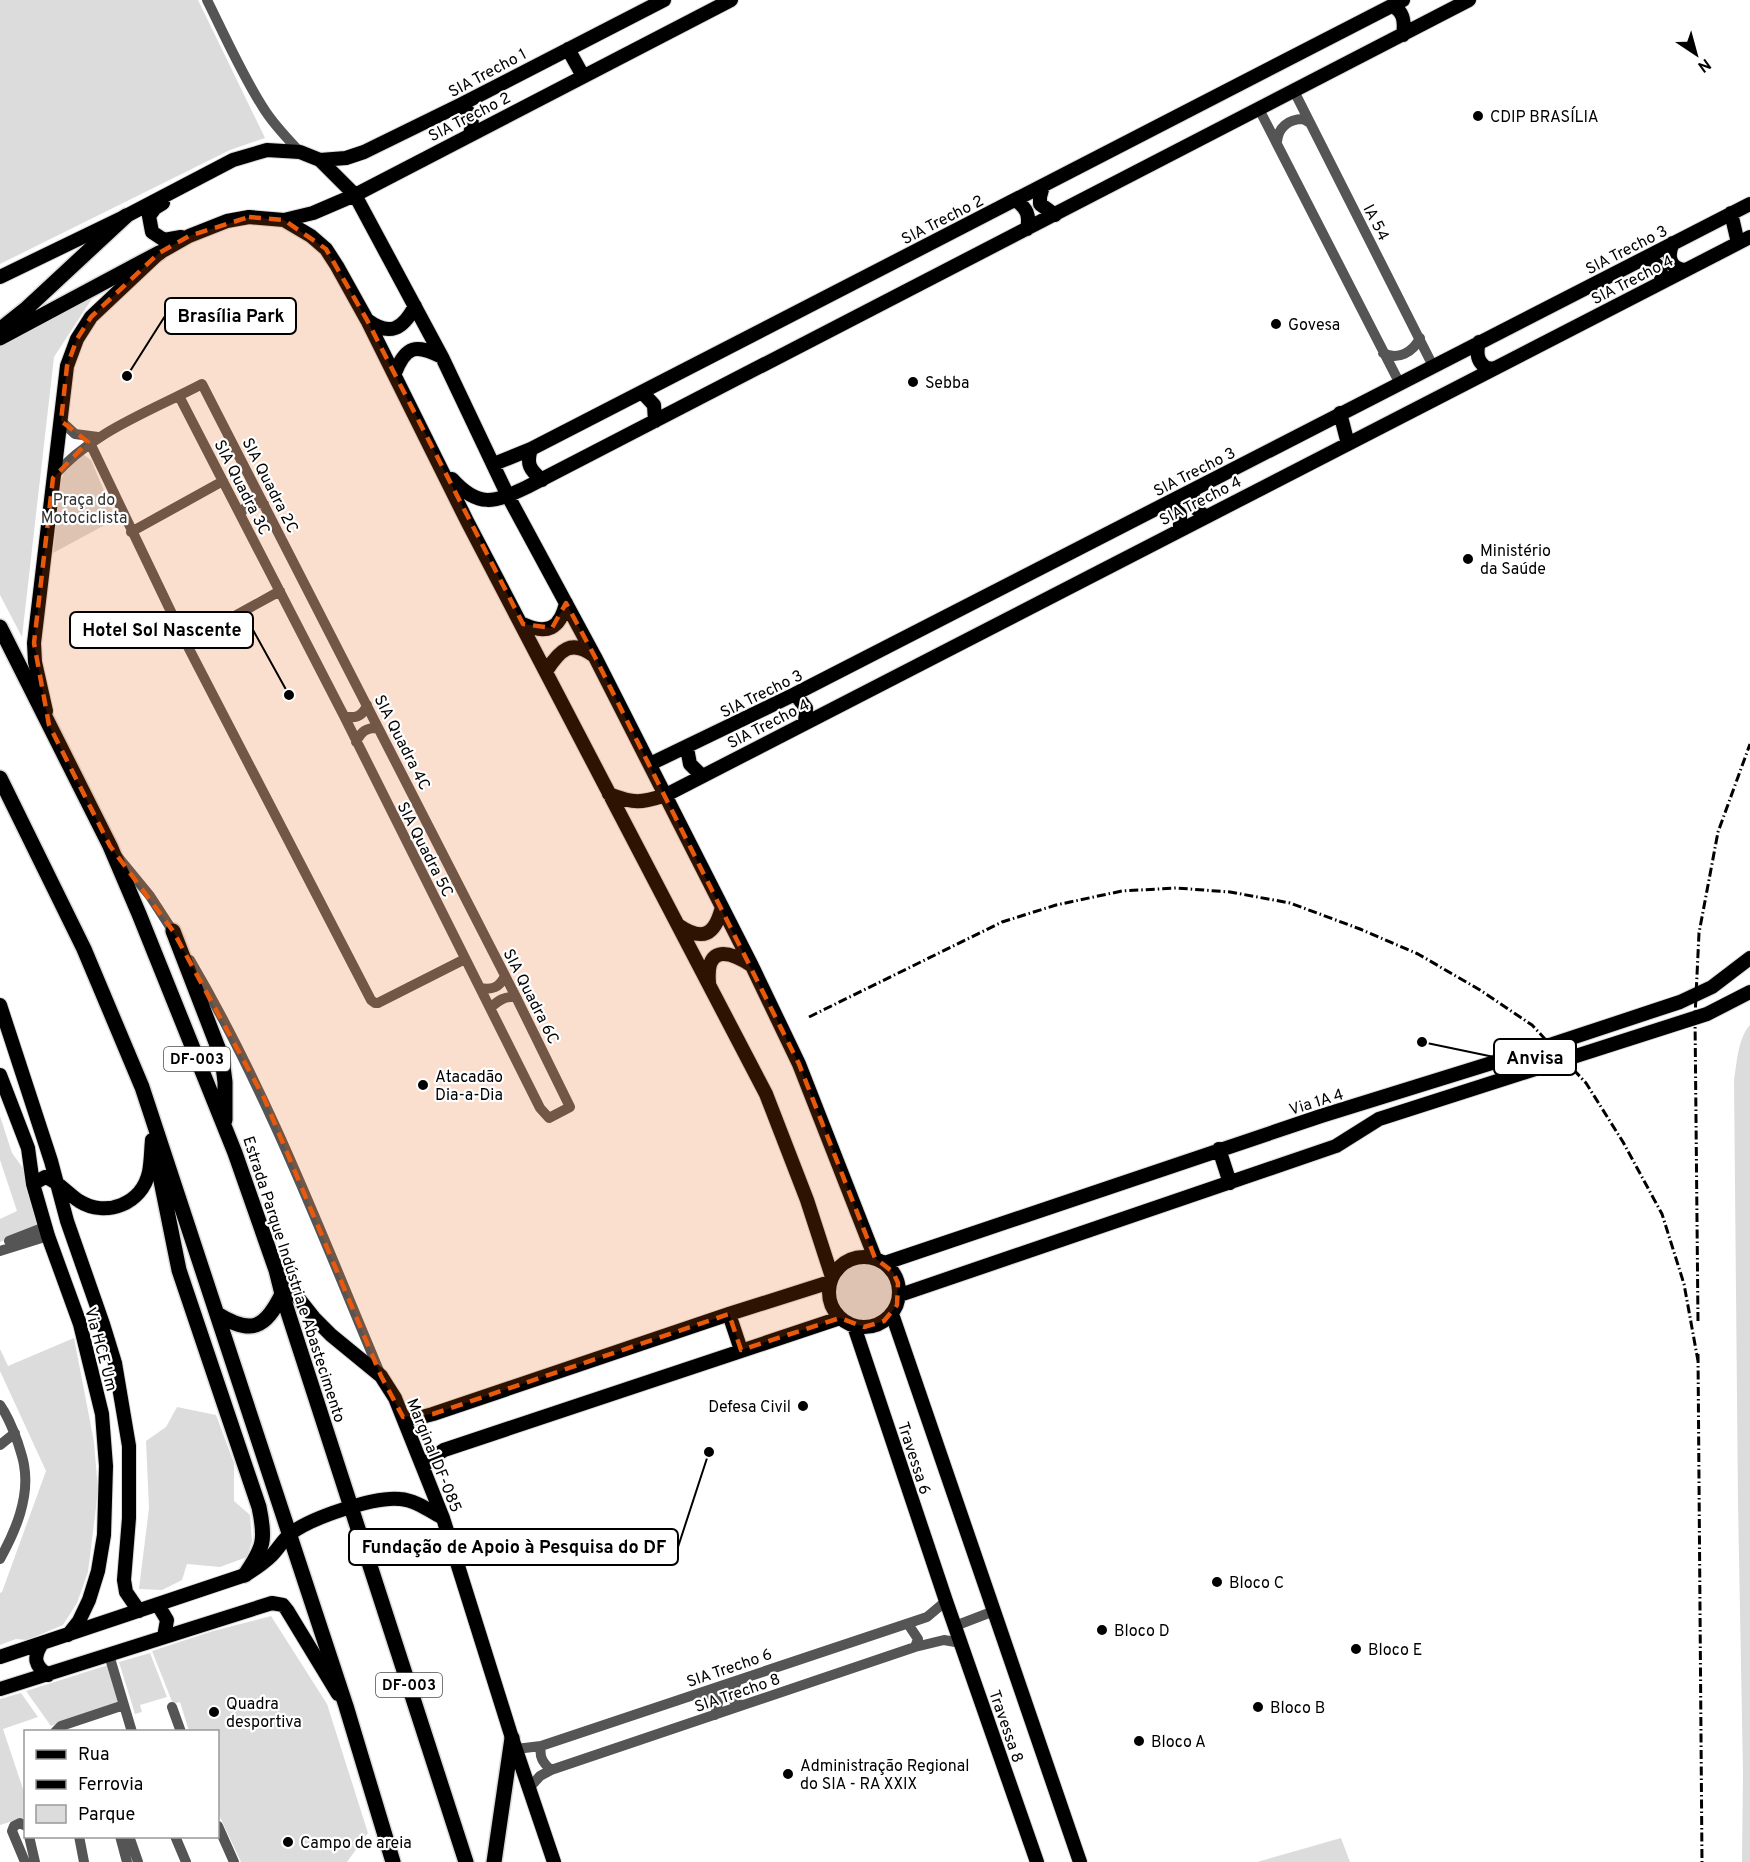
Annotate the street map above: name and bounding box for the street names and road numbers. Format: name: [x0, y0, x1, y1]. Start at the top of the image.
street label: SIA Trecho 1: [445, 45, 530, 103]
street label: SIA Trecho 2: [425, 89, 514, 147]
street label: SIA Trecho 2: [898, 192, 987, 250]
street label: IA 54: [1358, 201, 1393, 245]
street label: SIA Trecho 3: [1583, 222, 1671, 280]
street label: SIA Trecho 4: [1588, 251, 1677, 310]
street label: SIA Quadra 2C: [237, 435, 302, 537]
street label: SIA Quadra 3C: [209, 437, 274, 539]
street label: SIA Trecho 3: [1151, 444, 1239, 502]
street label: SIA Trecho 4: [1156, 472, 1245, 531]
street label: SIA Trecho 3: [717, 666, 806, 723]
street label: SIA Quadra 4C: [369, 692, 434, 794]
street label: SIA Trecho 4: [724, 695, 813, 754]
street label: SIA Quadra 5C: [392, 799, 457, 901]
street label: SIA Quadra 6C: [498, 946, 563, 1048]
road number: DF-003: [164, 1047, 230, 1071]
street label: Via 1A 4: [1287, 1085, 1346, 1121]
street label: Estrada Parque Indústria e Abastecimento: [237, 1134, 349, 1425]
street label: Via HCE Um: [79, 1305, 121, 1394]
street label: Marginal DF-085: [401, 1396, 465, 1516]
street label: Travessa 6: [892, 1420, 934, 1498]
street label: SIA Trecho 6: [684, 1645, 775, 1693]
street label: SIA Trecho 8: [692, 1670, 783, 1718]
road number: DF-003: [376, 1673, 442, 1697]
street label: Travessa 8: [983, 1688, 1027, 1766]

